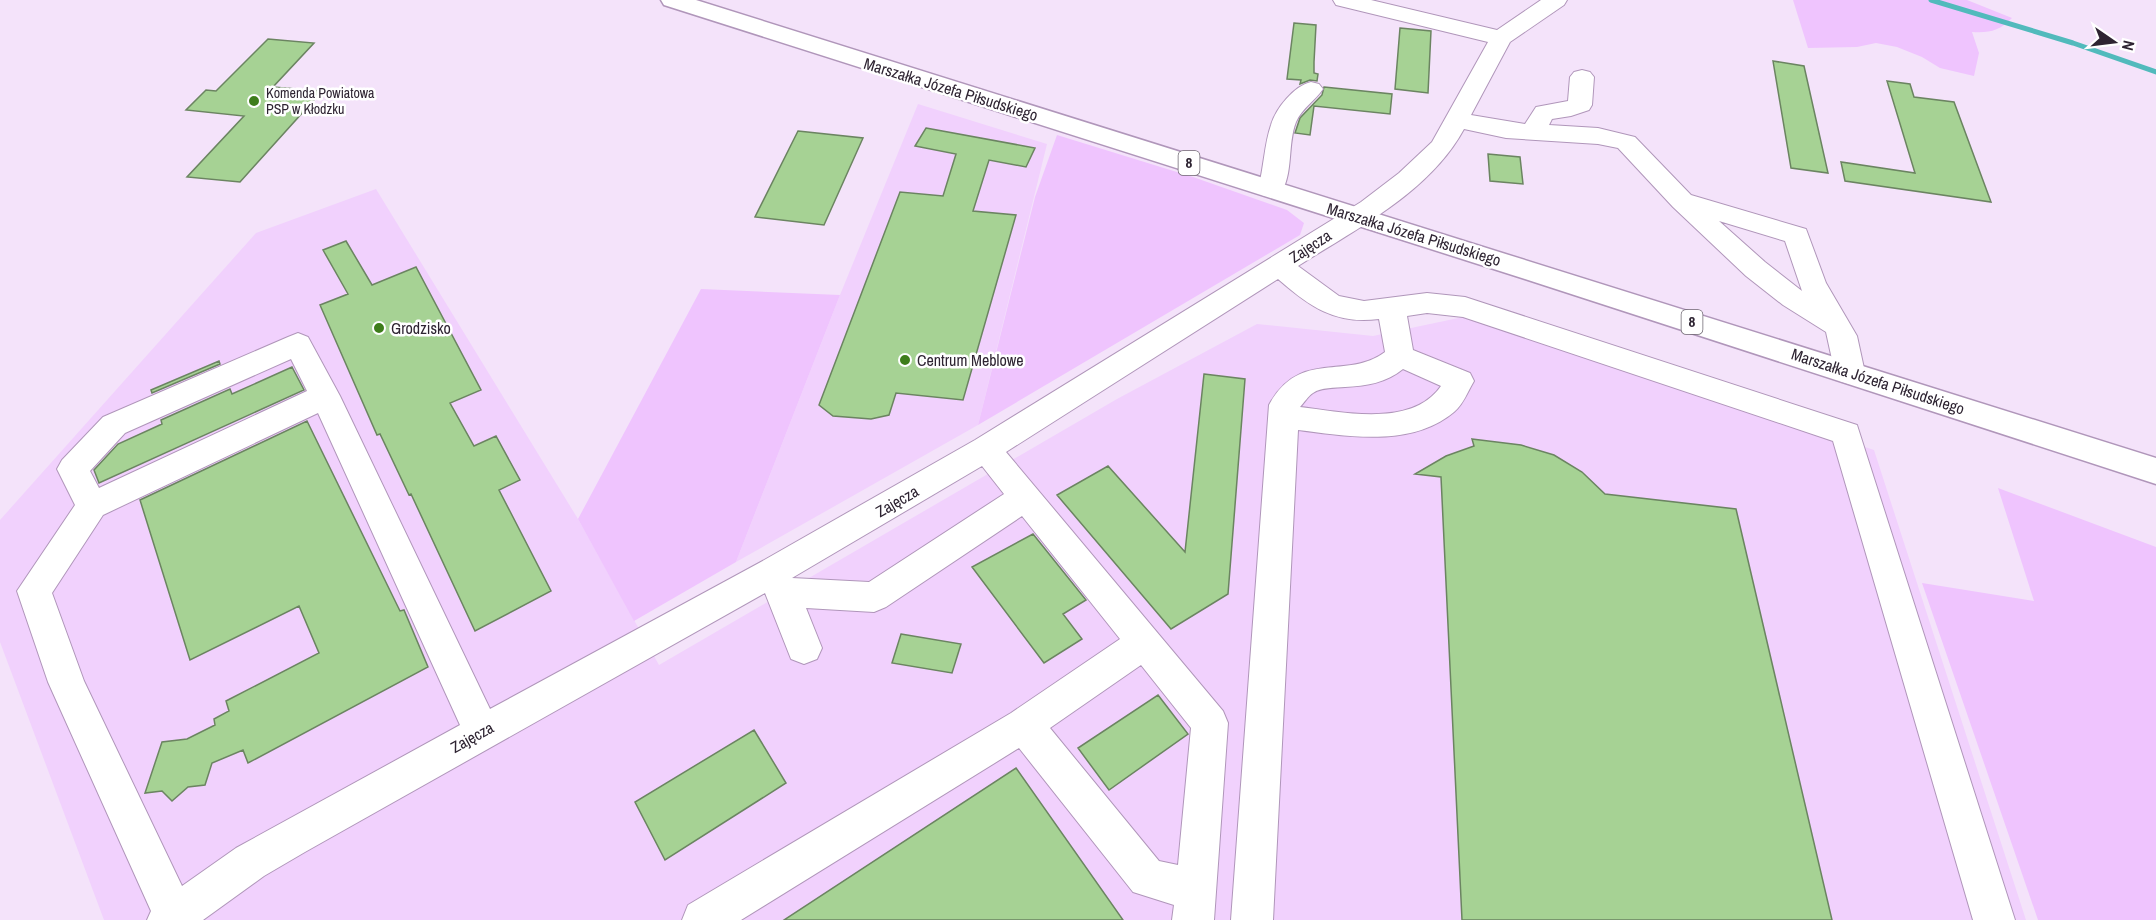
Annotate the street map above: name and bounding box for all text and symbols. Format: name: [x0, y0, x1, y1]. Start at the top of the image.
north arrow: [2084, 12, 2144, 72]
text: N: [2117, 38, 2140, 53]
street label: Marszałka Józefa Piłsudskiego: [861, 52, 1041, 126]
place label: Komenda Powiatowa PSP w Kłodzku: [266, 84, 375, 118]
marker: Komenda Powiatowa PSP w Kłodzku: [247, 94, 261, 108]
road number: 8: [1178, 151, 1200, 175]
street label: Marszałka Józefa Piłsudskiego: [1324, 197, 1504, 271]
street label: Zajęcza: [1285, 224, 1336, 268]
road number: 8: [1682, 310, 1702, 334]
place label: Grodzisko: [391, 317, 451, 339]
marker: Grodzisko: [372, 321, 386, 335]
street label: Marszałka Józefa Piłsudskiego: [1789, 343, 1967, 419]
place label: Centrum Meblowe: [917, 349, 1023, 371]
marker: Centrum Meblowe: [898, 353, 912, 367]
street label: Zajęcza: [872, 480, 923, 522]
street label: Zajęcza: [447, 716, 498, 758]

